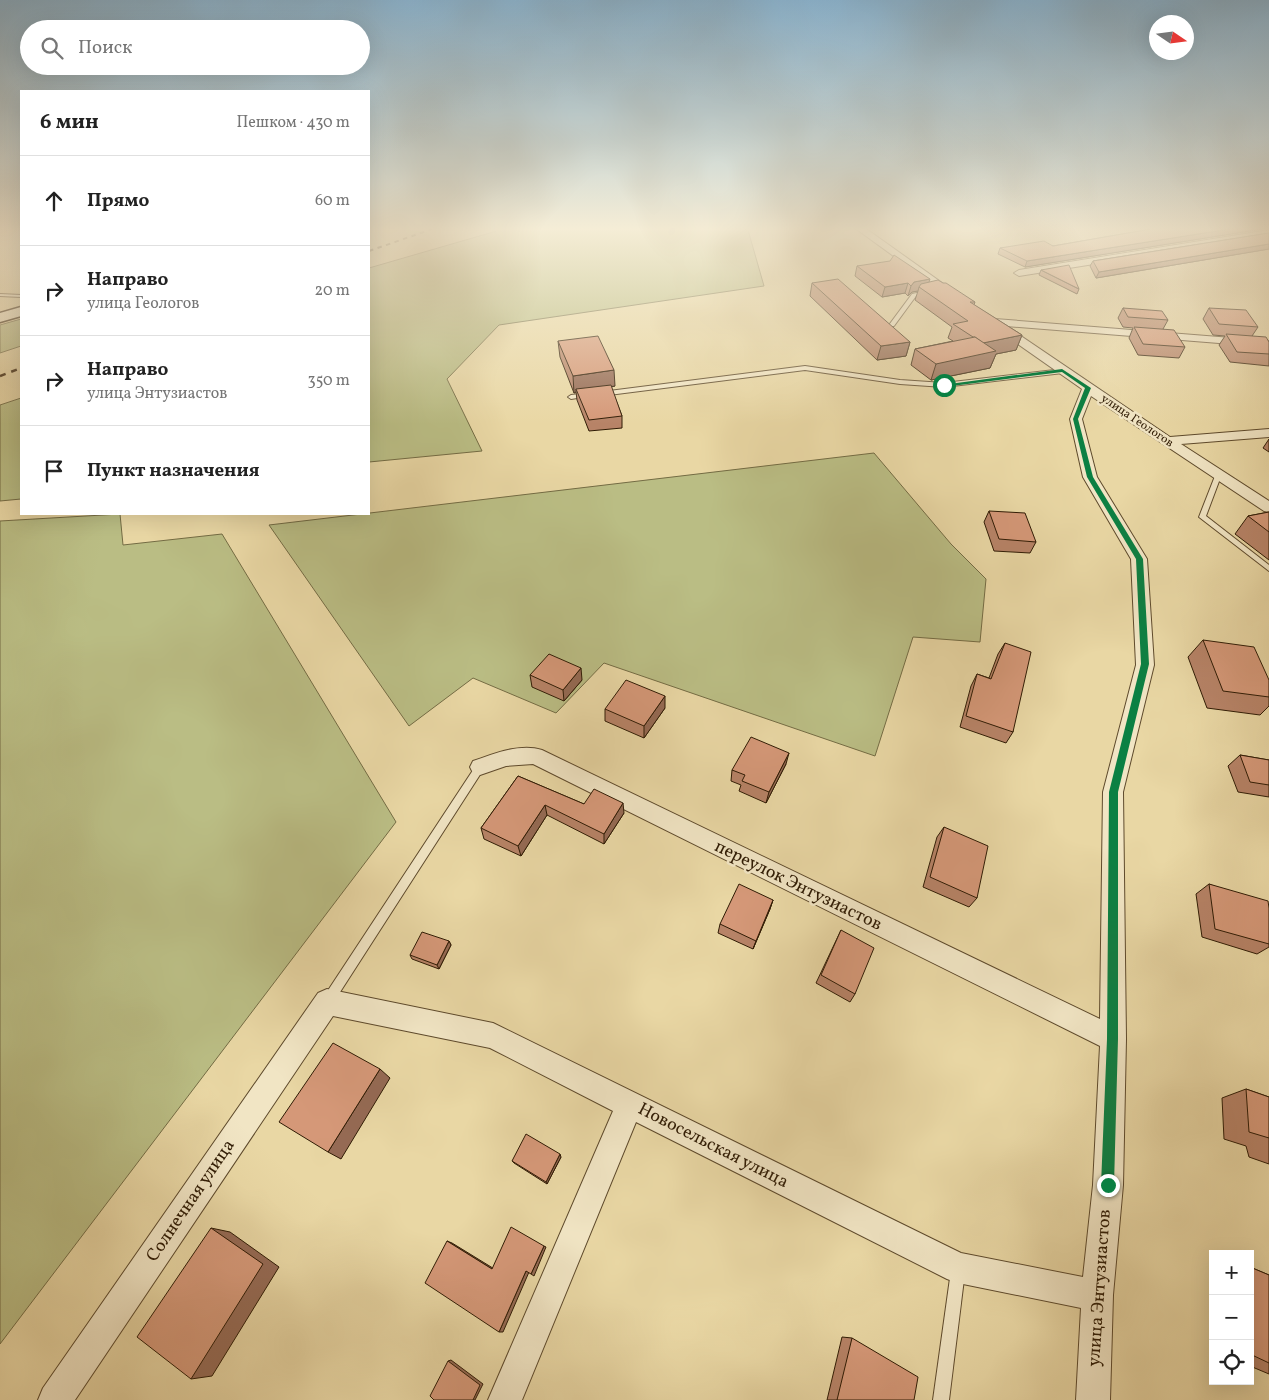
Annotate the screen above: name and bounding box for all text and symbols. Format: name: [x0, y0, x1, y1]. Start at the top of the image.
north arrow: [1149, 15, 1194, 60]
search box: [20, 20, 370, 75]
icon: search: [38, 34, 66, 62]
text: Поиск: [78, 35, 132, 61]
text: 6 мин: [40, 108, 99, 137]
text: Пешком · 430 m: [236, 112, 350, 134]
icon: ahead: [40, 187, 68, 215]
text: Прямо: [87, 188, 149, 214]
text: 60 m: [315, 190, 350, 212]
text: Направо: [87, 267, 169, 293]
icon: right: [40, 277, 68, 305]
text: 20 m: [315, 280, 350, 302]
text: улица Геологов: [87, 293, 199, 315]
text: Направо: [87, 357, 169, 383]
icon: right: [40, 367, 68, 395]
text: 350 m: [307, 370, 350, 392]
route start: [933, 374, 956, 397]
text: улица Энтузиастов: [87, 383, 227, 405]
street label: улица Геологов: [1098, 391, 1176, 451]
icon: arrive: [40, 457, 68, 485]
text: Пункт назначения: [87, 458, 260, 484]
street label: переулок Энтузиастов: [710, 834, 886, 938]
street label: Новосельская улица: [633, 1097, 793, 1195]
street label: Солнечная улица: [141, 1135, 241, 1267]
route end: [1097, 1174, 1120, 1197]
street label: улица Энтузиастов: [1082, 1208, 1118, 1368]
map controls: [1209, 1250, 1254, 1385]
button: +: [1209, 1250, 1254, 1295]
button: −: [1209, 1295, 1254, 1340]
button: locate: [1209, 1340, 1254, 1385]

